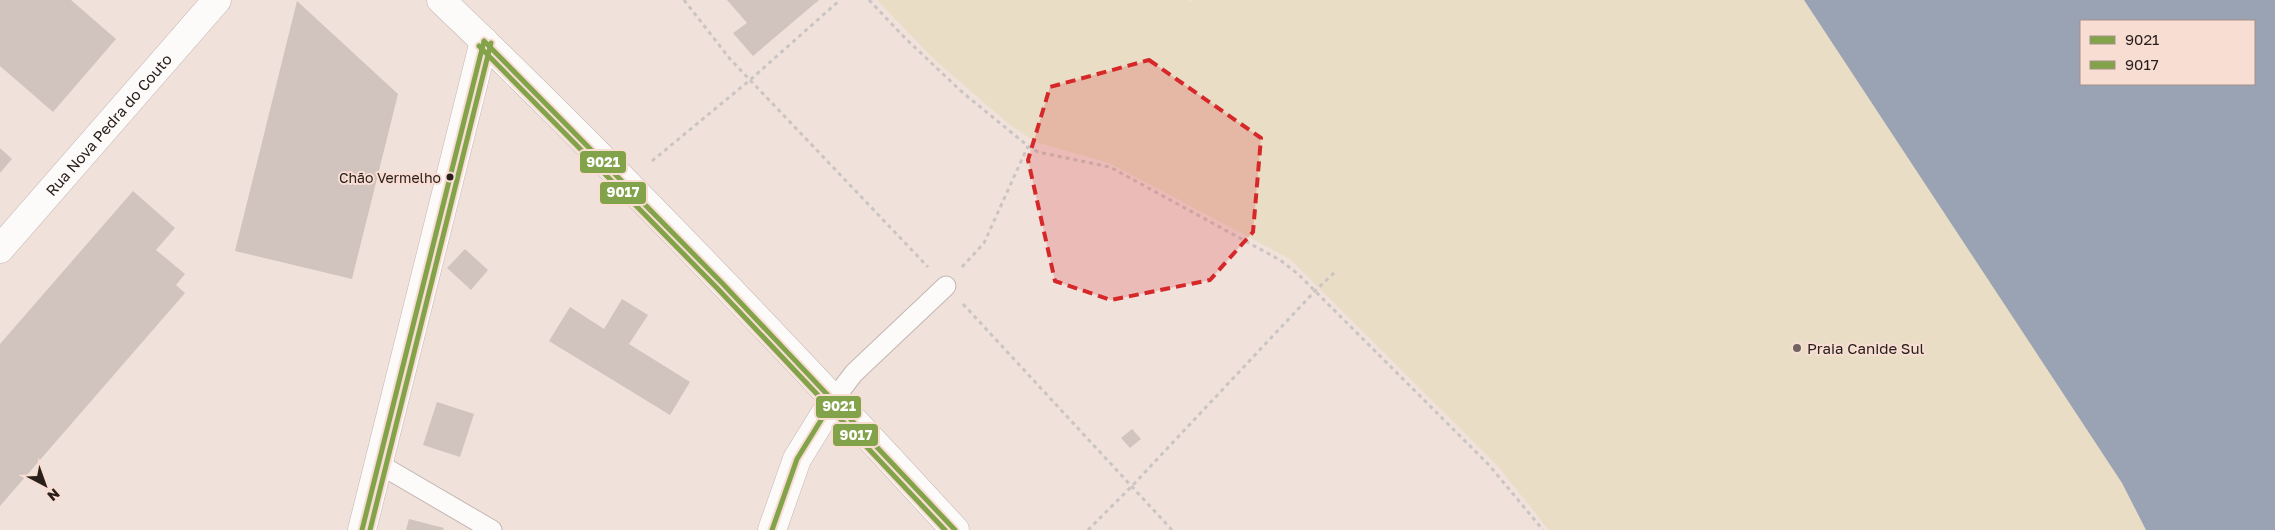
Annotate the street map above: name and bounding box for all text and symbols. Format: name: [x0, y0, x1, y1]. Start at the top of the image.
legend: [2080, 20, 2255, 85]
text: 9021: [2125, 30, 2159, 48]
street label: Rua Nova Pedra do Couto: [42, 50, 175, 199]
text: 9017: [2125, 55, 2159, 73]
line badge: 9021: [579, 150, 627, 174]
text: 9021: [586, 153, 620, 170]
place label: Chão Vermelho: [339, 169, 441, 186]
marker: Chão Vermelho: [445, 172, 455, 182]
line badge: 9017: [599, 181, 647, 205]
text: 9017: [607, 183, 640, 200]
place label: Praia Canide Sul: [1807, 339, 1925, 357]
marker: Praia Canide Sul: [1791, 342, 1803, 354]
line badge: 9021: [815, 395, 862, 419]
text: 9021: [822, 397, 856, 414]
line badge: 9017: [832, 423, 879, 447]
text: 9017: [840, 426, 873, 443]
north arrow: [20, 460, 70, 510]
text: N: [44, 485, 63, 505]

